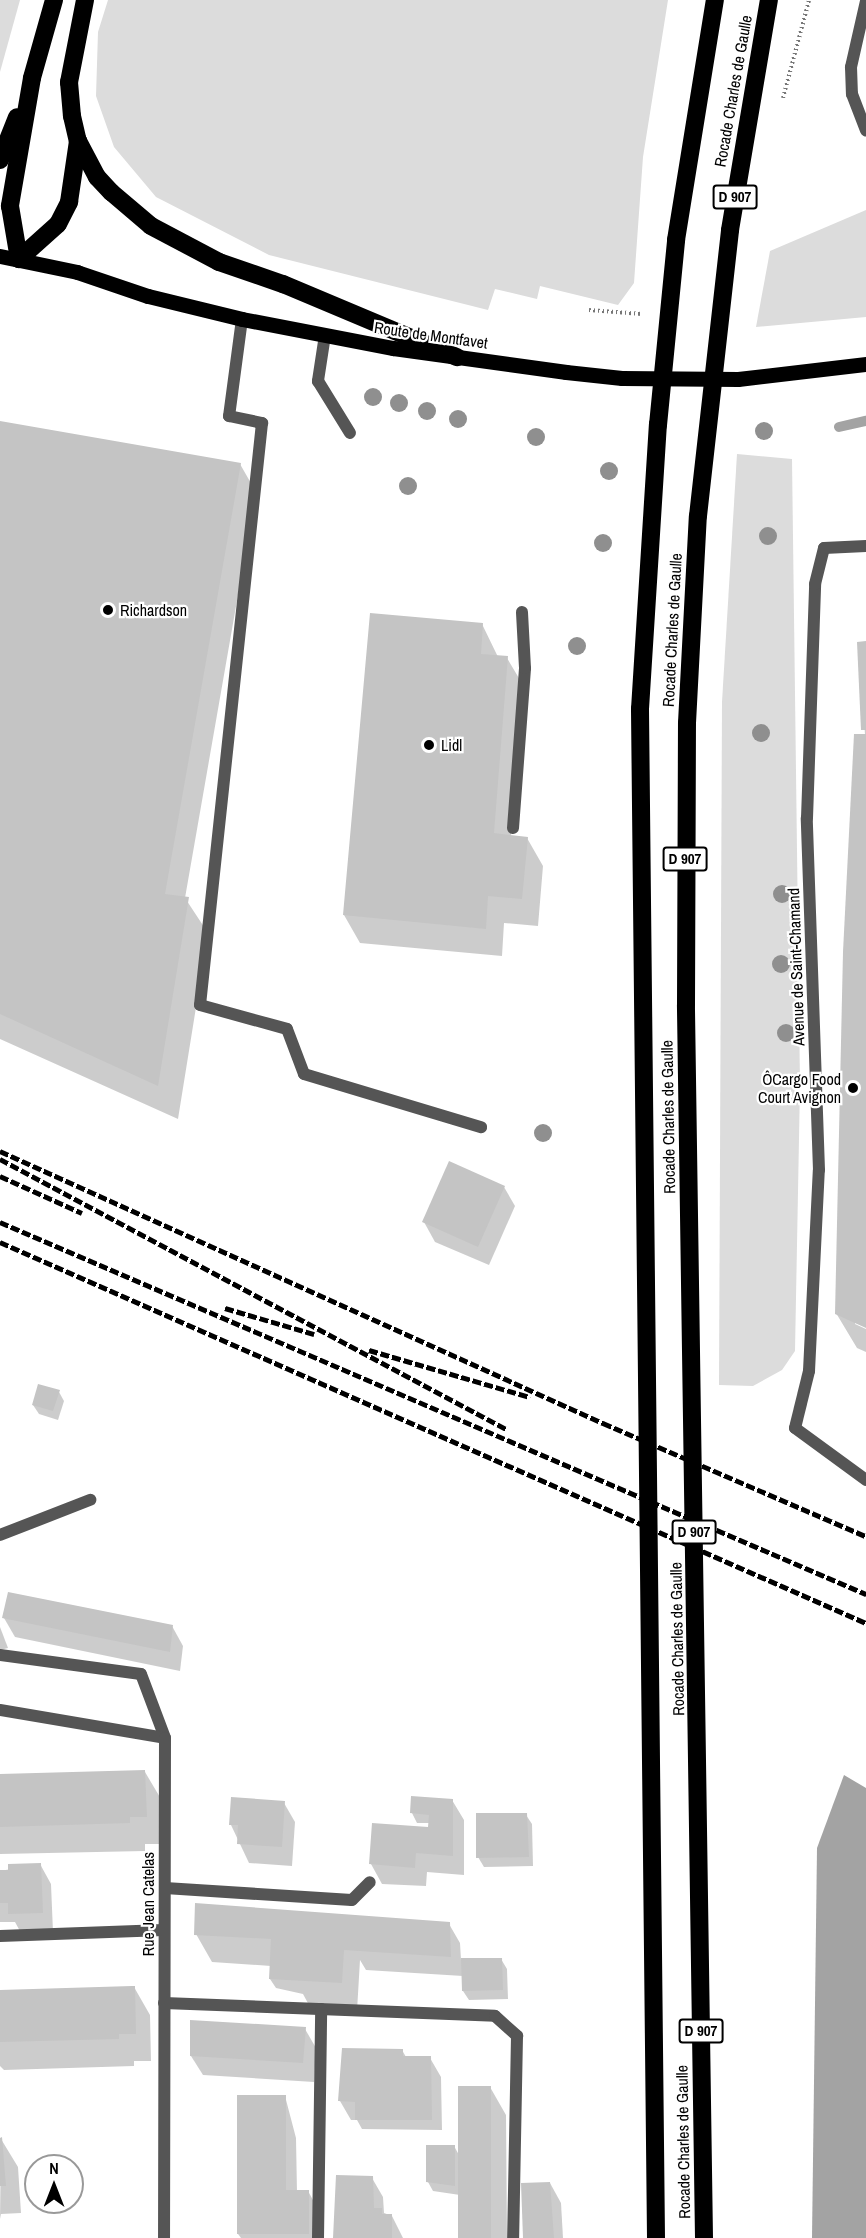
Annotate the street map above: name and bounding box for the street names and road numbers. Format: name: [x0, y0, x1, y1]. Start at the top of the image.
street label: Rocade Charles de Gaulle: [710, 14, 756, 168]
road number: D 907: [712, 185, 758, 209]
street label: Route de Montfavet: [373, 318, 489, 352]
street label: Rocade Charles de Gaulle: [658, 553, 686, 707]
road number: D 907: [662, 847, 708, 871]
street label: Avenue de Saint-Chamand: [784, 888, 808, 1046]
street label: Rocade Charles de Gaulle: [657, 1040, 679, 1194]
road number: D 907: [672, 1520, 716, 1544]
street label: Rocade Charles de Gaulle: [666, 1562, 688, 1716]
street label: Rue Jean Catelas: [138, 1852, 158, 1956]
road number: D 907: [678, 2019, 724, 2043]
street label: Rocade Charles de Gaulle: [672, 2065, 694, 2219]

